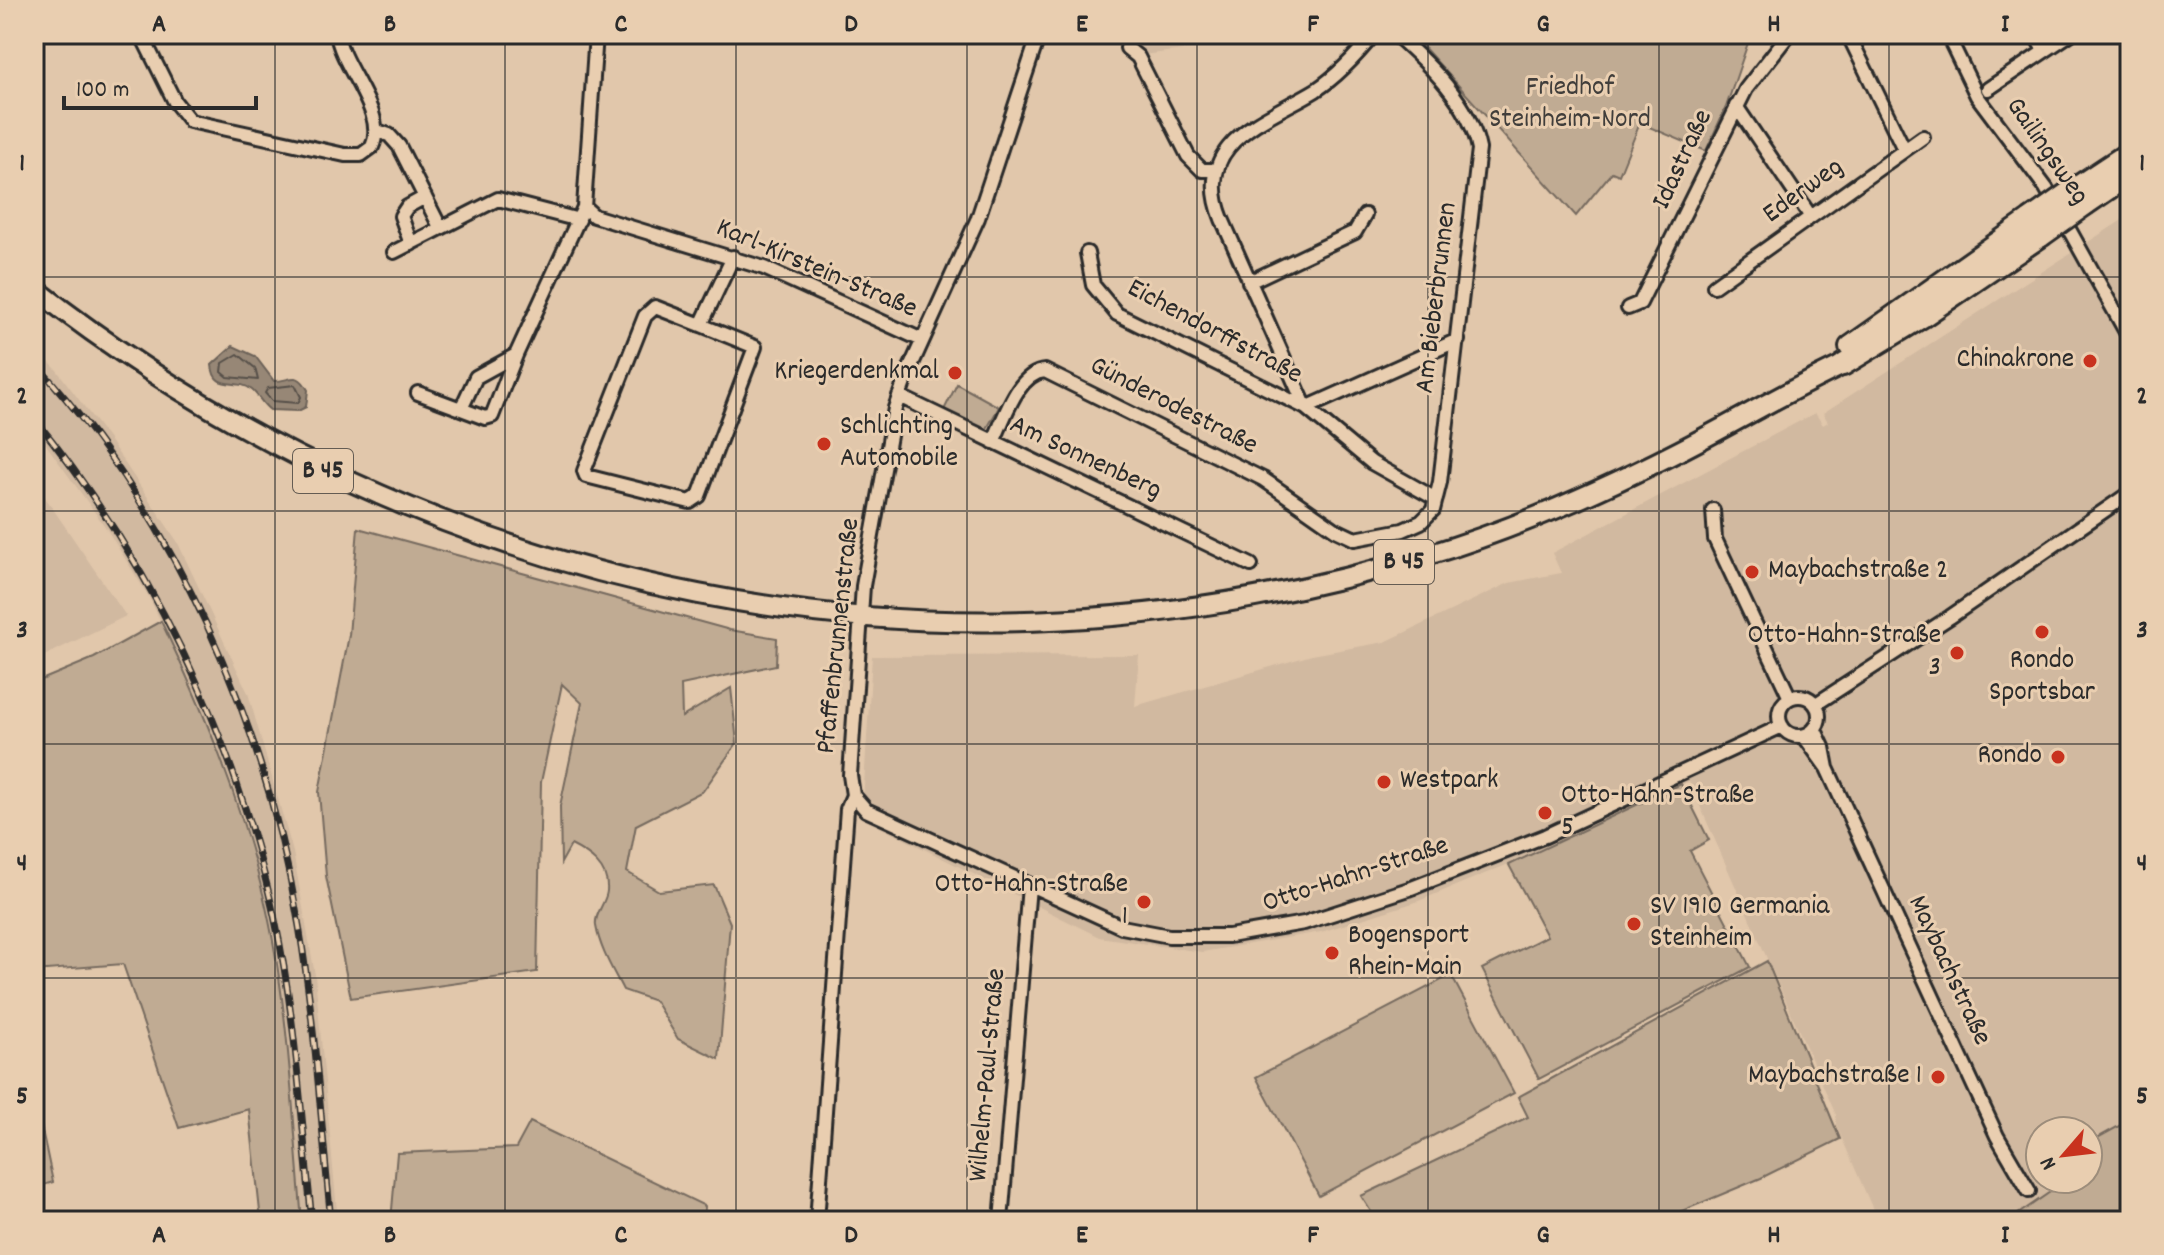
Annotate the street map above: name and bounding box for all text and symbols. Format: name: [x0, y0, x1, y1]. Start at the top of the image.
text: A: [152, 7, 166, 44]
text: B: [384, 7, 396, 44]
text: C: [615, 7, 628, 44]
text: D: [844, 7, 858, 44]
text: E: [1076, 7, 1088, 44]
text: F: [1307, 7, 1319, 44]
text: G: [1536, 7, 1550, 44]
text: H: [1767, 7, 1781, 44]
text: I: [2001, 7, 2010, 44]
scale bar: [64, 60, 256, 110]
park label: Friedhof Steinheim-Nord: [1489, 69, 1651, 141]
text: 100 m: [76, 74, 129, 108]
street label: Gailingsweg: [1994, 90, 2098, 214]
street label: Idastraße: [1643, 103, 1725, 217]
text: 1: [19, 146, 25, 183]
text: 1: [2139, 146, 2145, 183]
street label: Ederweg: [1755, 149, 1853, 235]
street label: Am Bieberbrunnen: [1406, 200, 1470, 396]
street label: Karl-Kirstein-Straße: [709, 210, 923, 330]
street label: Eichendorffstraße: [1119, 270, 1309, 396]
place label: Chinakrone: [1957, 341, 2074, 381]
street label: Günderodestraße: [1082, 347, 1264, 467]
marker: Chinakrone: [2081, 352, 2099, 370]
place label: Kriegerdenkmal: [774, 353, 939, 393]
marker: Kriegerdenkmal: [946, 364, 964, 382]
text: 2: [16, 379, 28, 416]
text: 2: [2136, 379, 2148, 416]
street label: Am Sonnenberg: [1002, 406, 1168, 512]
place label: Schlichting Automobile: [840, 408, 958, 480]
marker: Schlichting Automobile: [815, 435, 833, 453]
road number: B 45: [293, 449, 353, 493]
street label: Pfaffenbrunnenstraße: [808, 516, 872, 756]
road number: B 45: [1374, 540, 1434, 584]
place label: Maybachstraße 2: [1768, 552, 1948, 592]
marker: Maybachstraße 2: [1743, 563, 1761, 581]
text: 3: [16, 613, 28, 650]
text: 3: [2136, 613, 2148, 650]
place label: Otto-Hahn-Straße 3: [1748, 617, 1941, 689]
marker: Rondo Sportsbar: [2033, 623, 2051, 641]
place label: Rondo Sportsbar: [1989, 642, 2096, 714]
marker: Otto-Hahn-Straße 3: [1948, 644, 1966, 662]
place label: Rondo: [1977, 737, 2042, 777]
marker: Rondo: [2049, 748, 2067, 766]
place label: Westpark: [1400, 762, 1498, 802]
marker: Westpark: [1375, 773, 1393, 791]
place label: Otto-Hahn-Straße 5: [1561, 777, 1754, 849]
marker: Otto-Hahn-Straße 5: [1536, 804, 1554, 822]
street label: Otto-Hahn-Straße: [1258, 827, 1454, 925]
text: 4: [17, 846, 27, 883]
text: 4: [2137, 846, 2147, 883]
place label: Otto-Hahn-Straße 1: [935, 866, 1128, 938]
place label: SV 1910 Germania Steinheim: [1650, 888, 1830, 960]
street label: Maybachstraße: [1896, 889, 2000, 1053]
marker: Otto-Hahn-Straße 1: [1135, 893, 1153, 911]
marker: SV 1910 Germania Steinheim: [1625, 915, 1643, 933]
place label: Bogensport Rhein-Main: [1348, 917, 1469, 989]
marker: Bogensport Rhein-Main: [1323, 944, 1341, 962]
street label: Wilhelm-Paul-Straße: [960, 966, 1018, 1184]
place label: Maybachstraße 1: [1748, 1057, 1922, 1097]
marker: Maybachstraße 1: [1929, 1068, 1947, 1086]
text: 5: [16, 1079, 28, 1116]
text: 5: [2136, 1079, 2148, 1116]
north arrow: [2024, 1115, 2104, 1195]
text: N: [2033, 1151, 2066, 1175]
text: A: [152, 1218, 166, 1255]
text: B: [384, 1218, 396, 1255]
text: C: [615, 1218, 628, 1255]
text: D: [844, 1218, 858, 1255]
text: E: [1076, 1218, 1088, 1255]
text: F: [1307, 1218, 1319, 1255]
text: G: [1536, 1218, 1550, 1255]
text: H: [1767, 1218, 1781, 1255]
text: I: [2001, 1218, 2010, 1255]

